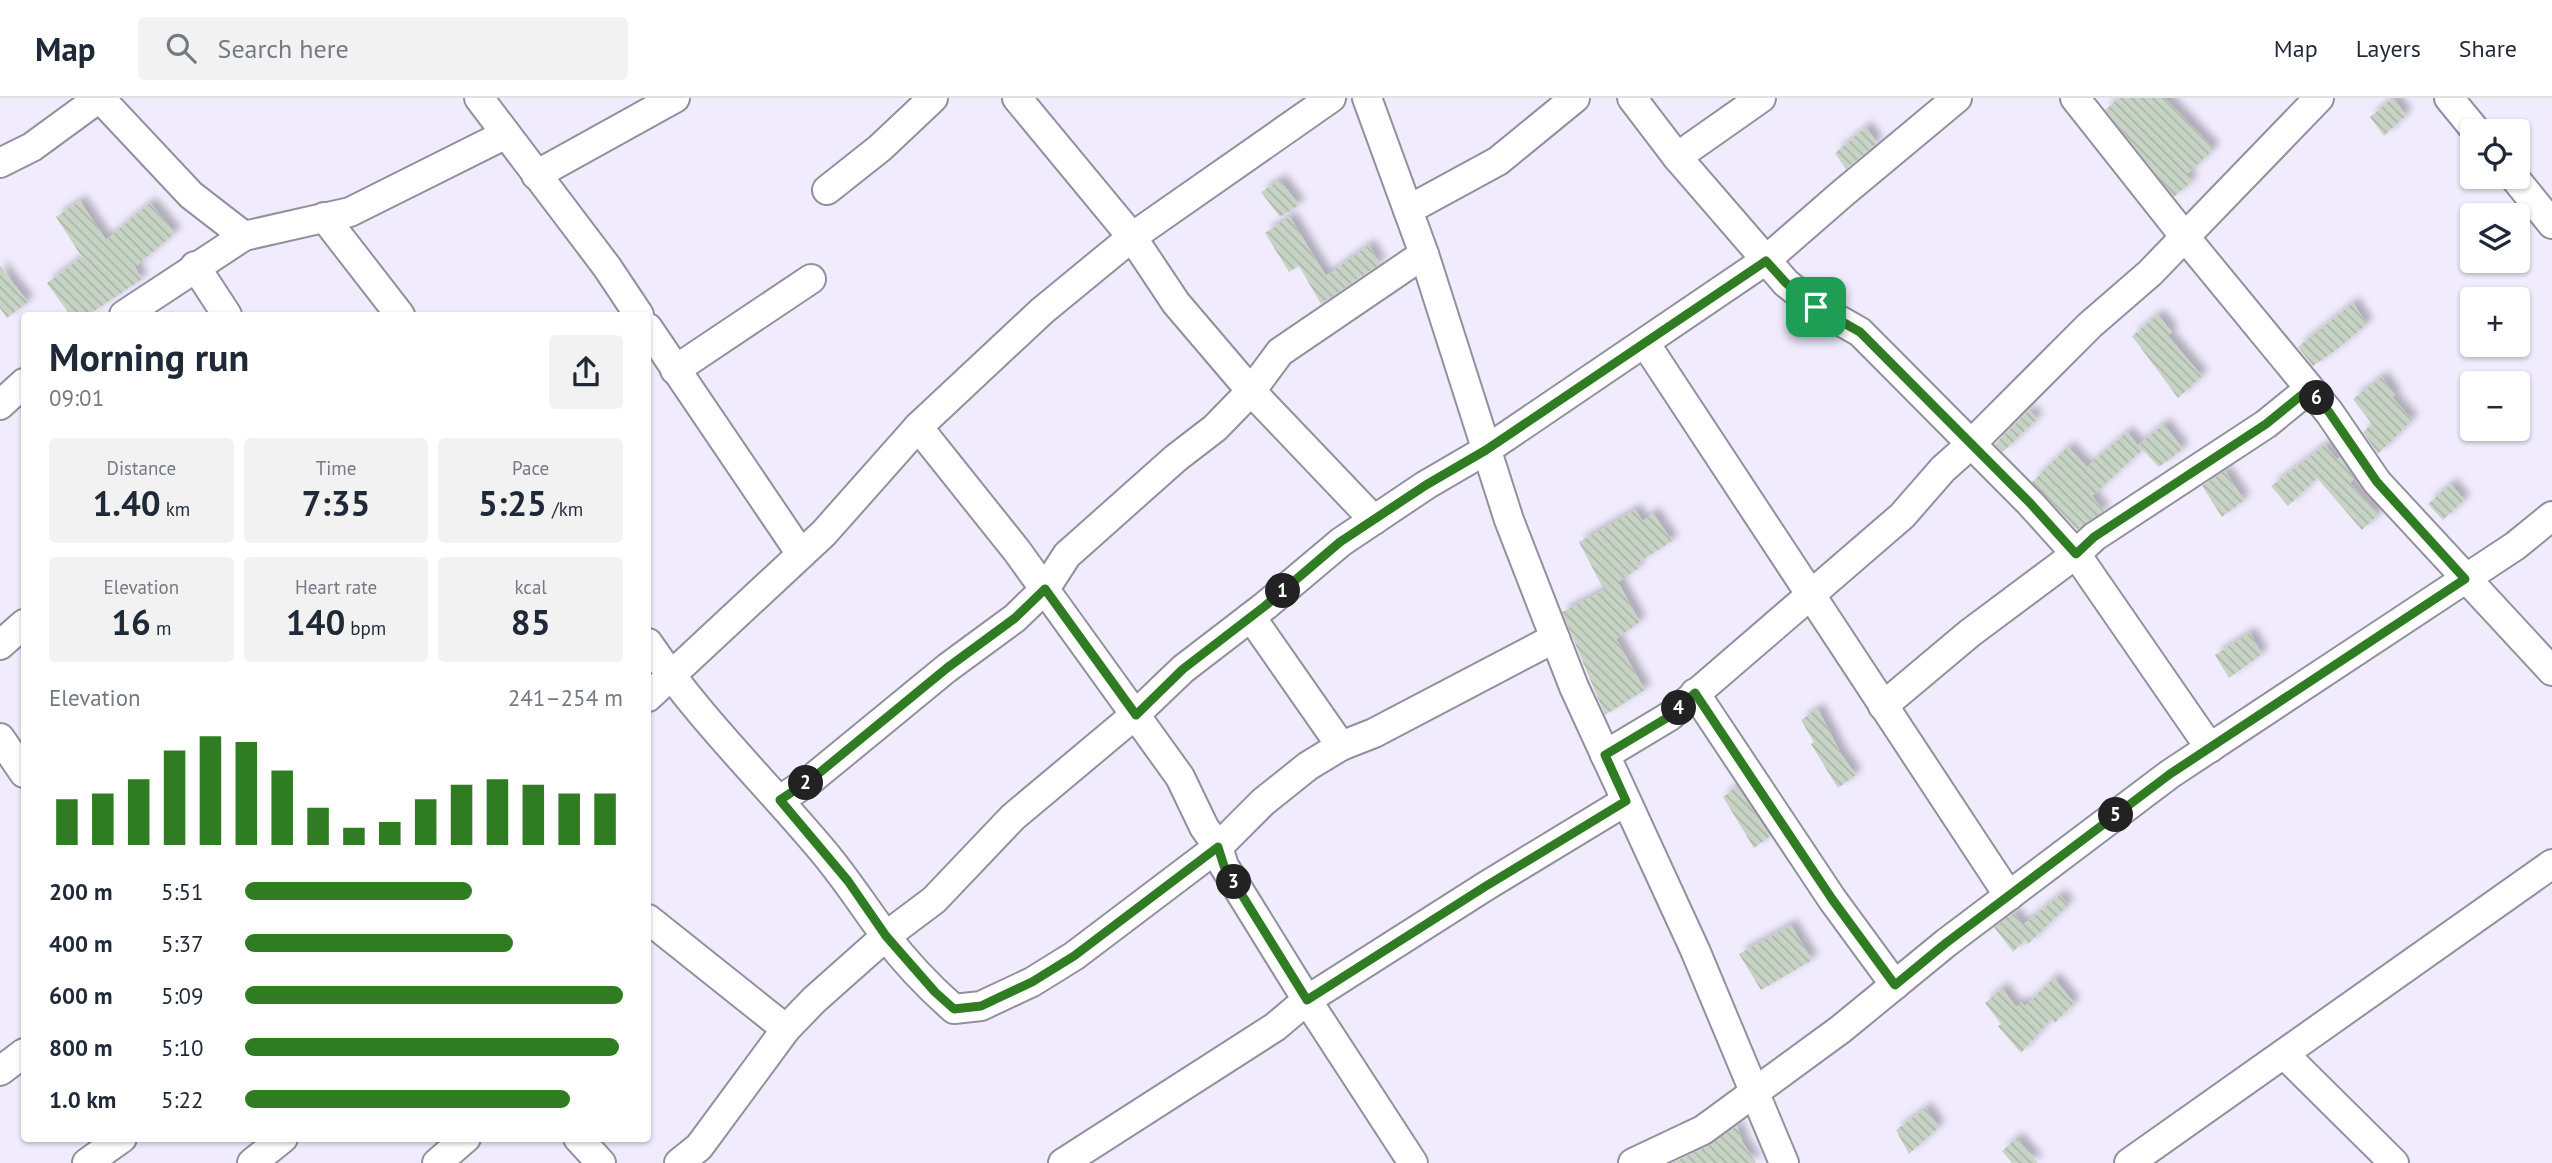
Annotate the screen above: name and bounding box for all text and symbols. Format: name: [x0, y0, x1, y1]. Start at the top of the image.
search box: [138, 17, 628, 80]
text: Map: [35, 27, 96, 70]
icon: search: [162, 29, 200, 67]
text: Search here: [218, 32, 349, 65]
text: Map: [2274, 33, 2318, 64]
text: Layers: [2356, 33, 2421, 64]
text: Share: [2459, 33, 2517, 64]
map controls: [2460, 119, 2530, 441]
button: locate: [2460, 119, 2530, 189]
button: layers: [2460, 203, 2530, 273]
pin: [1786, 277, 1846, 337]
button: +: [2460, 287, 2530, 357]
icon: arrive: [1797, 288, 1835, 326]
text: Morning run: [49, 332, 249, 381]
button: share: [549, 335, 623, 409]
button: −: [2460, 371, 2530, 441]
pin: 6: [2300, 380, 2334, 416]
text: 09:01: [49, 383, 104, 412]
text: 6: [2311, 385, 2322, 409]
text: Distance: [107, 456, 176, 480]
text: Time: [316, 456, 356, 480]
text: Pace: [512, 456, 549, 480]
text: 1.40: [92, 480, 161, 526]
text: 7:35: [302, 480, 370, 526]
text: 5:25: [478, 480, 547, 526]
text: km: [161, 497, 190, 521]
text: /km: [547, 497, 583, 521]
pin: 1: [1266, 574, 1300, 608]
text: Elevation: [103, 575, 179, 599]
text: Heart rate: [295, 575, 377, 599]
text: kcal: [514, 575, 547, 599]
text: 1: [1277, 578, 1288, 602]
text: 16: [111, 599, 151, 645]
text: 140: [286, 599, 345, 645]
text: 85: [511, 599, 551, 645]
text: m: [151, 616, 171, 640]
text: bpm: [345, 616, 386, 640]
text: Elevation: [49, 683, 141, 712]
text: 241–254 m: [508, 683, 623, 712]
pin: 4: [1662, 690, 1696, 726]
text: 4: [1673, 695, 1684, 719]
pin: 2: [788, 766, 824, 800]
text: 2: [800, 770, 811, 794]
pin: 5: [2098, 798, 2134, 832]
text: 5: [2110, 802, 2121, 826]
pin: 3: [1216, 864, 1252, 900]
text: 3: [1228, 869, 1239, 893]
text: 200 m: [49, 877, 112, 906]
text: 5:51: [161, 877, 204, 906]
text: 400 m: [49, 929, 112, 958]
text: 5:37: [161, 929, 204, 958]
text: 600 m: [49, 981, 112, 1010]
text: 5:09: [161, 981, 204, 1010]
text: 800 m: [49, 1033, 112, 1062]
text: 5:10: [161, 1033, 204, 1062]
text: 1.0 km: [49, 1085, 116, 1114]
text: 5:22: [161, 1085, 204, 1114]

